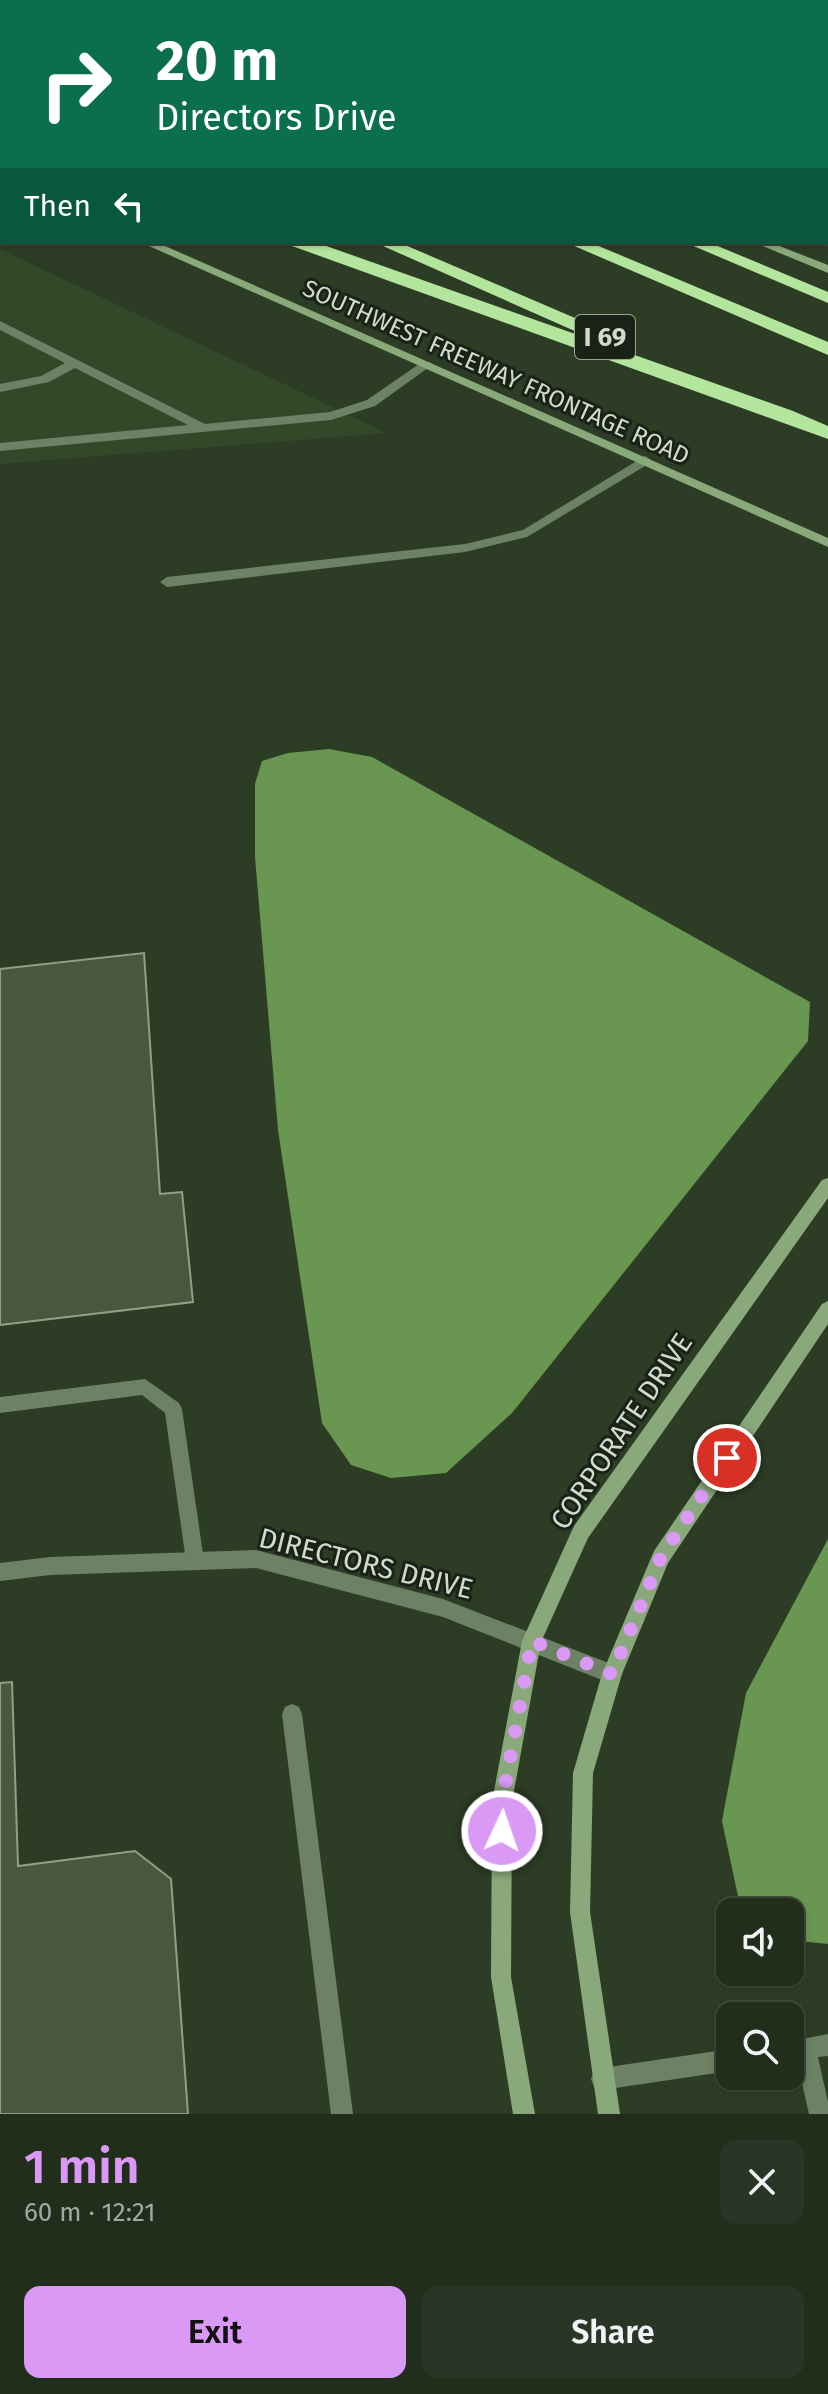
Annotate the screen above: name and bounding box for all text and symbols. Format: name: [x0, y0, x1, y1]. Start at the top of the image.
text: 20 m: [156, 28, 278, 95]
icon: right: [24, 32, 128, 136]
text: Directors Drive: [156, 96, 397, 140]
icon: left: [107, 184, 151, 228]
text: Then: [24, 188, 91, 224]
street label: SOUTHWEST FREEWAY FRONTAGE ROAD: [298, 274, 694, 470]
road number: I 69: [575, 315, 635, 359]
street label: CORPORATE DRIVE: [544, 1327, 699, 1536]
pin: [693, 1424, 761, 1492]
icon: arrive: [705, 1436, 749, 1480]
street label: DIRECTORS DRIVE: [255, 1521, 476, 1606]
position arrow: [460, 1789, 544, 1873]
map controls: [716, 1898, 804, 2090]
button: sound: [716, 1898, 804, 1986]
button: search: [716, 2002, 804, 2090]
text: 1 min: [24, 2138, 140, 2196]
button: close: [720, 2140, 804, 2224]
text: 60 m · 12:21: [24, 2197, 155, 2228]
button: Exit: [24, 2286, 406, 2378]
button: Share: [422, 2286, 804, 2378]

